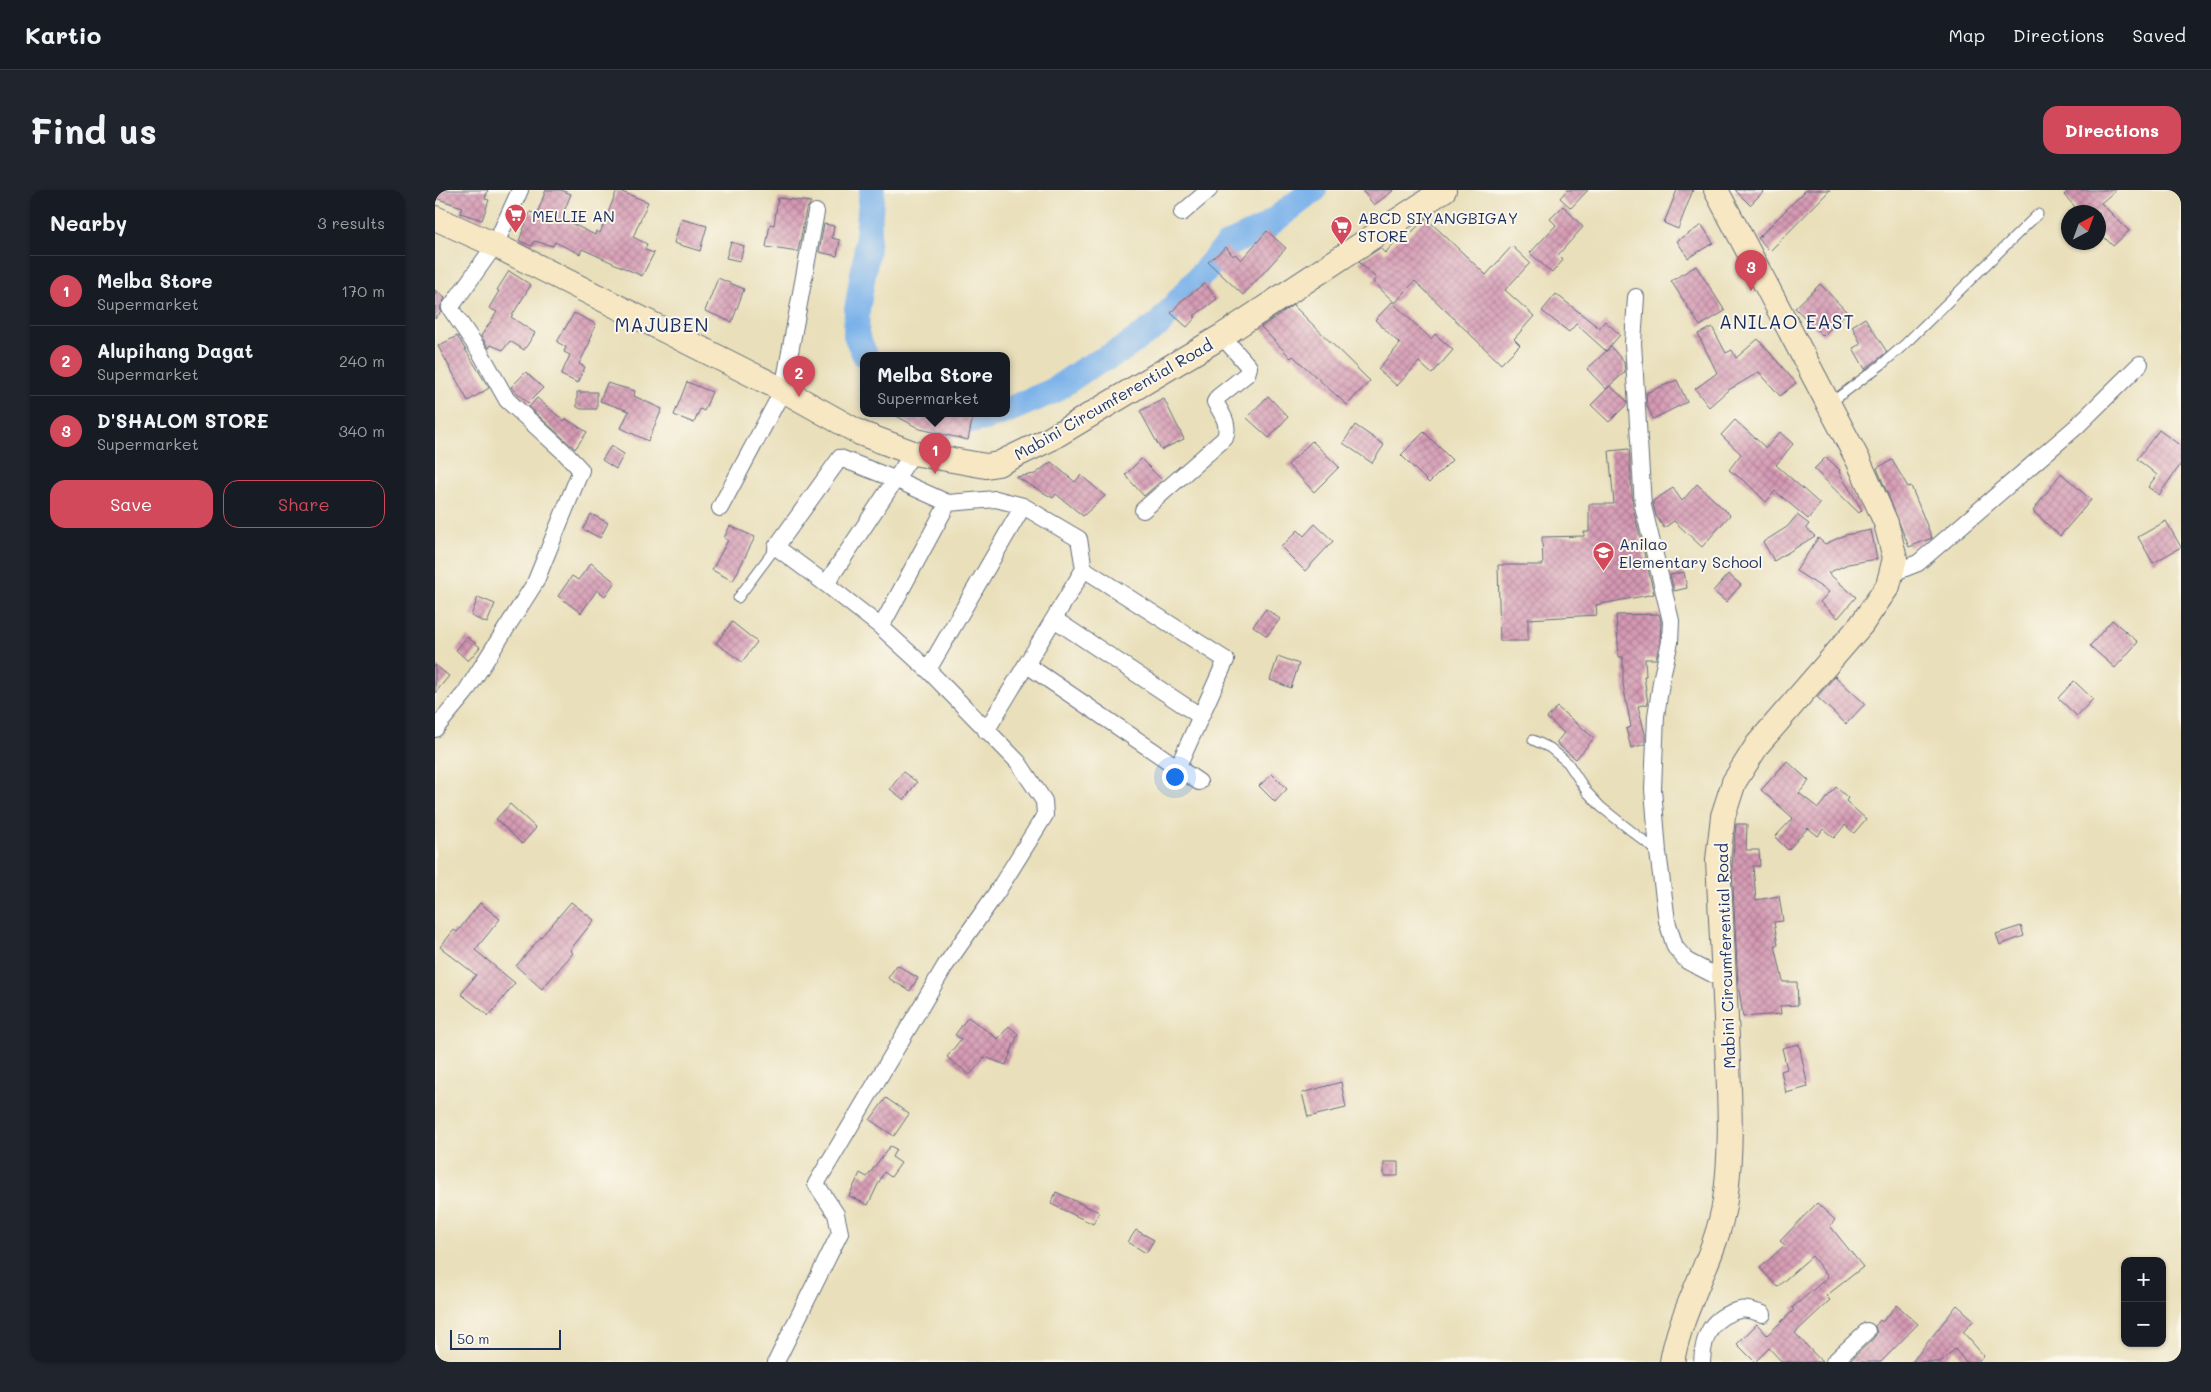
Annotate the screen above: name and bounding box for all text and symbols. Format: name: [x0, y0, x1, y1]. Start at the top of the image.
text: Kartio: [25, 19, 101, 50]
text: Map: [1948, 23, 1985, 47]
text: Directions: [2013, 23, 2105, 47]
text: Saved: [2133, 23, 2186, 47]
button: Directions: [2043, 106, 2181, 154]
text: Find us: [30, 107, 157, 153]
supermarket icon: MELLIE AN: [504, 203, 528, 234]
place label: MELLIE AN: [532, 205, 615, 226]
north arrow: [2061, 205, 2106, 250]
place label: ABCD SIYANGBIGAY STORE: [1358, 207, 1518, 246]
text: Nearby: [50, 209, 127, 236]
text: 3 results: [317, 212, 385, 233]
supermarket icon: ABCD SIYANGBIGAY STORE: [1330, 214, 1354, 245]
pin: 3: [1735, 250, 1767, 291]
text: Melba Store: [97, 268, 213, 293]
text: 1: [62, 280, 70, 301]
text: 170 m: [341, 280, 385, 301]
text: Supermarket: [97, 293, 199, 314]
district label: ANILAO EAST: [1719, 309, 1855, 334]
district label: MAJUBEN: [614, 312, 710, 337]
street label: Mabini Circumferential Road: [1010, 333, 1216, 465]
text: Alupihang Dagat: [97, 338, 253, 363]
text: 2: [62, 350, 70, 371]
text: 240 m: [339, 350, 385, 371]
popup: [860, 352, 1010, 417]
pin: 2: [783, 356, 815, 397]
text: Melba Store: [877, 362, 993, 387]
text: Supermarket: [97, 363, 199, 384]
text: Supermarket: [877, 387, 979, 408]
text: D'SHALOM STORE: [97, 408, 269, 433]
text: 3: [61, 420, 71, 441]
text: 340 m: [338, 420, 385, 441]
text: Supermarket: [97, 433, 199, 454]
pin: 1: [919, 433, 951, 474]
button: Save: [50, 480, 213, 528]
button: Share: [223, 480, 385, 528]
place label: Anilao Elementary School: [1619, 533, 1763, 572]
school or university icon: Anilao Elementary School: [1591, 540, 1615, 571]
your location: [1162, 764, 1188, 790]
street label: Mabini Circumferential Road: [1711, 843, 1739, 1069]
map controls: [2121, 1257, 2166, 1347]
button: +: [2121, 1257, 2166, 1302]
button: −: [2121, 1302, 2166, 1347]
scale bar: [450, 1327, 561, 1350]
text: 50 m: [457, 1329, 489, 1348]

